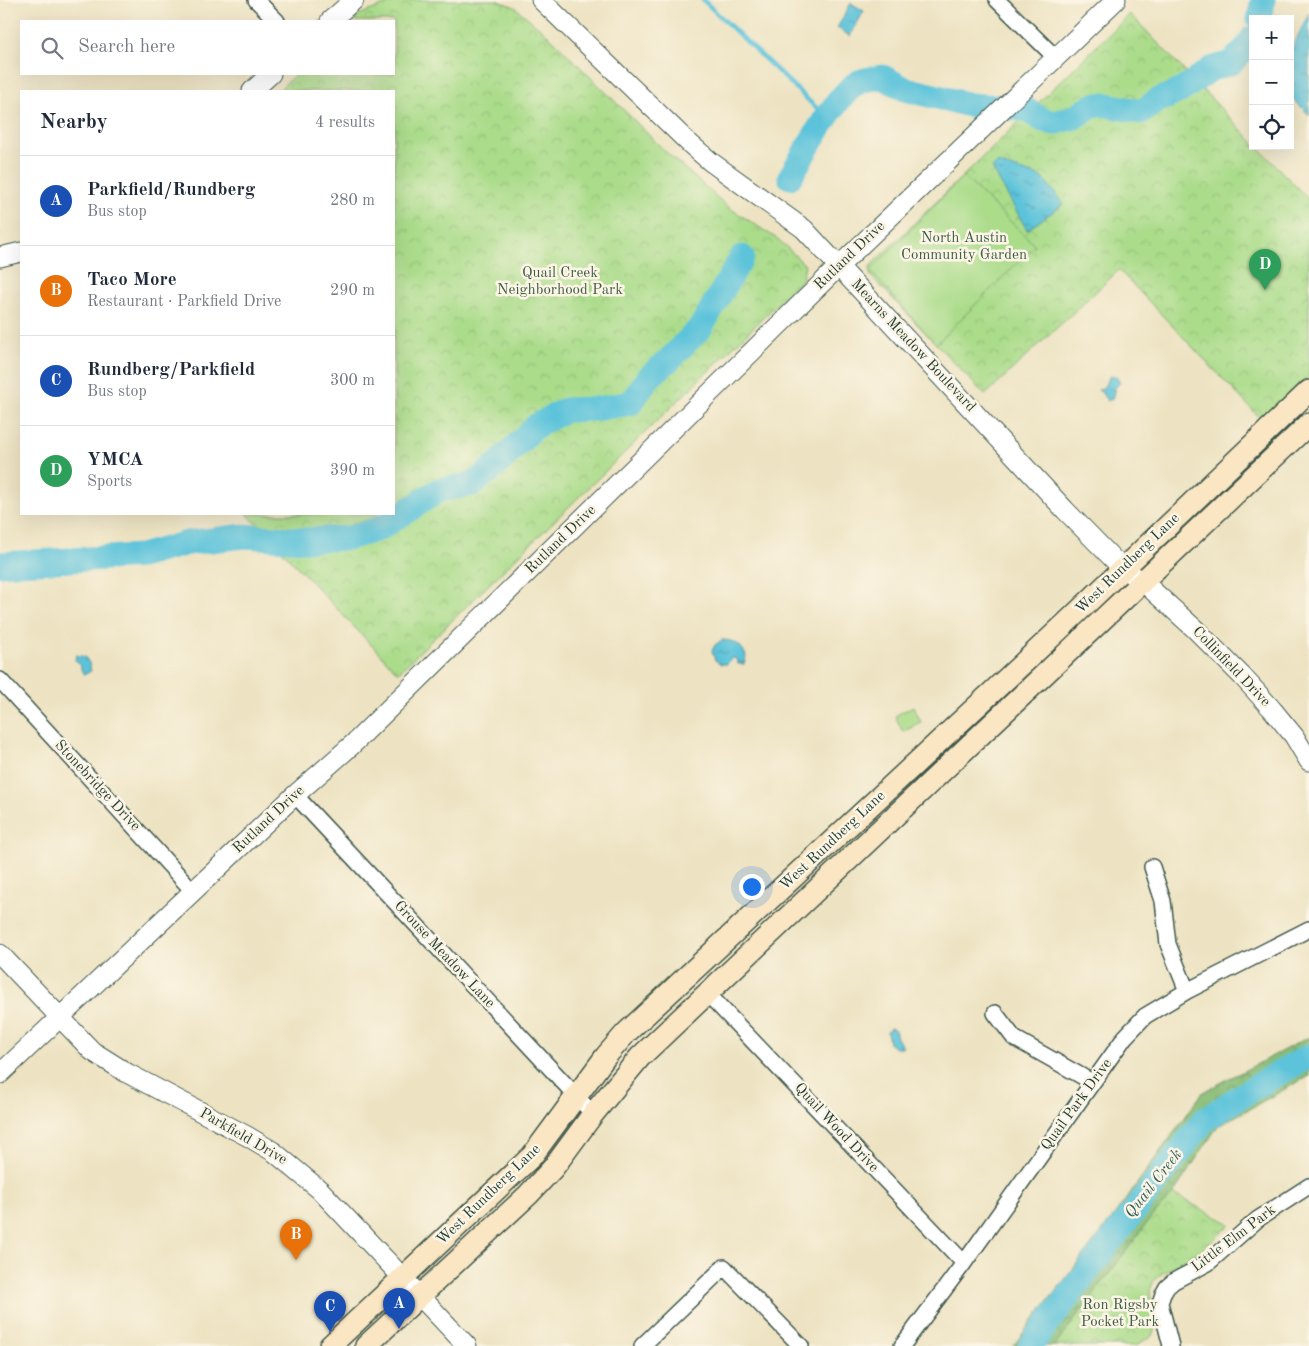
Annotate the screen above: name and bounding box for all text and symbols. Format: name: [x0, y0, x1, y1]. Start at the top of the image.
map controls: [1249, 15, 1294, 150]
button: +: [1249, 15, 1294, 60]
search box: [20, 20, 395, 75]
icon: search: [38, 34, 66, 62]
text: Search here: [78, 38, 175, 57]
button: −: [1249, 60, 1294, 105]
button: locate: [1249, 105, 1294, 150]
text: Nearby: [40, 112, 108, 133]
text: 4 results: [315, 115, 375, 131]
text: Parkfield/Rundberg: [87, 181, 255, 200]
text: A: [50, 193, 62, 209]
text: 280 m: [330, 193, 375, 209]
text: Bus stop: [87, 204, 147, 220]
street label: Rutland Drive: [812, 219, 888, 293]
park label: North Austin Community Garden: [901, 231, 1027, 263]
pin: D: [1249, 249, 1281, 290]
park label: Quail Creek Neighborhood Park: [497, 266, 623, 298]
text: Taco More: [87, 271, 177, 290]
street label: Mearns Meadow Boulevard: [848, 277, 978, 415]
text: B: [50, 283, 62, 299]
text: 290 m: [330, 283, 375, 299]
text: Restaurant · Parkfield Drive: [87, 294, 281, 310]
text: Rundberg/Parkfield: [87, 361, 255, 380]
text: C: [51, 373, 61, 389]
text: 300 m: [330, 373, 375, 389]
text: Bus stop: [87, 384, 147, 400]
text: YMCA: [87, 451, 144, 470]
text: D: [50, 463, 62, 479]
text: 390 m: [330, 463, 375, 479]
text: Sports: [87, 474, 132, 490]
street label: Rutland Drive: [523, 503, 599, 577]
street label: West Rundberg Lane: [1073, 511, 1183, 617]
street label: Collinfield Drive: [1189, 624, 1273, 710]
street label: Stonebridge Drive: [51, 738, 143, 834]
street label: Rutland Drive: [230, 783, 308, 857]
street label: West Rundberg Lane: [778, 789, 889, 893]
your location: [739, 874, 765, 900]
street label: Grouse Meadow Lane: [391, 899, 497, 1011]
street label: Quail Park Drive: [1039, 1056, 1115, 1154]
street label: Quail Wood Drive: [791, 1081, 881, 1176]
street label: Parkfield Drive: [197, 1106, 289, 1168]
street label: West Rundberg Lane: [434, 1142, 544, 1248]
water label: Quail Creek: [1122, 1147, 1186, 1221]
street label: Little Elm Park: [1189, 1202, 1279, 1275]
pin: B: [280, 1219, 312, 1260]
pin: A: [383, 1288, 415, 1329]
pin: C: [314, 1291, 346, 1332]
park label: Ron Rigsby Pocket Park: [1081, 1298, 1159, 1330]

